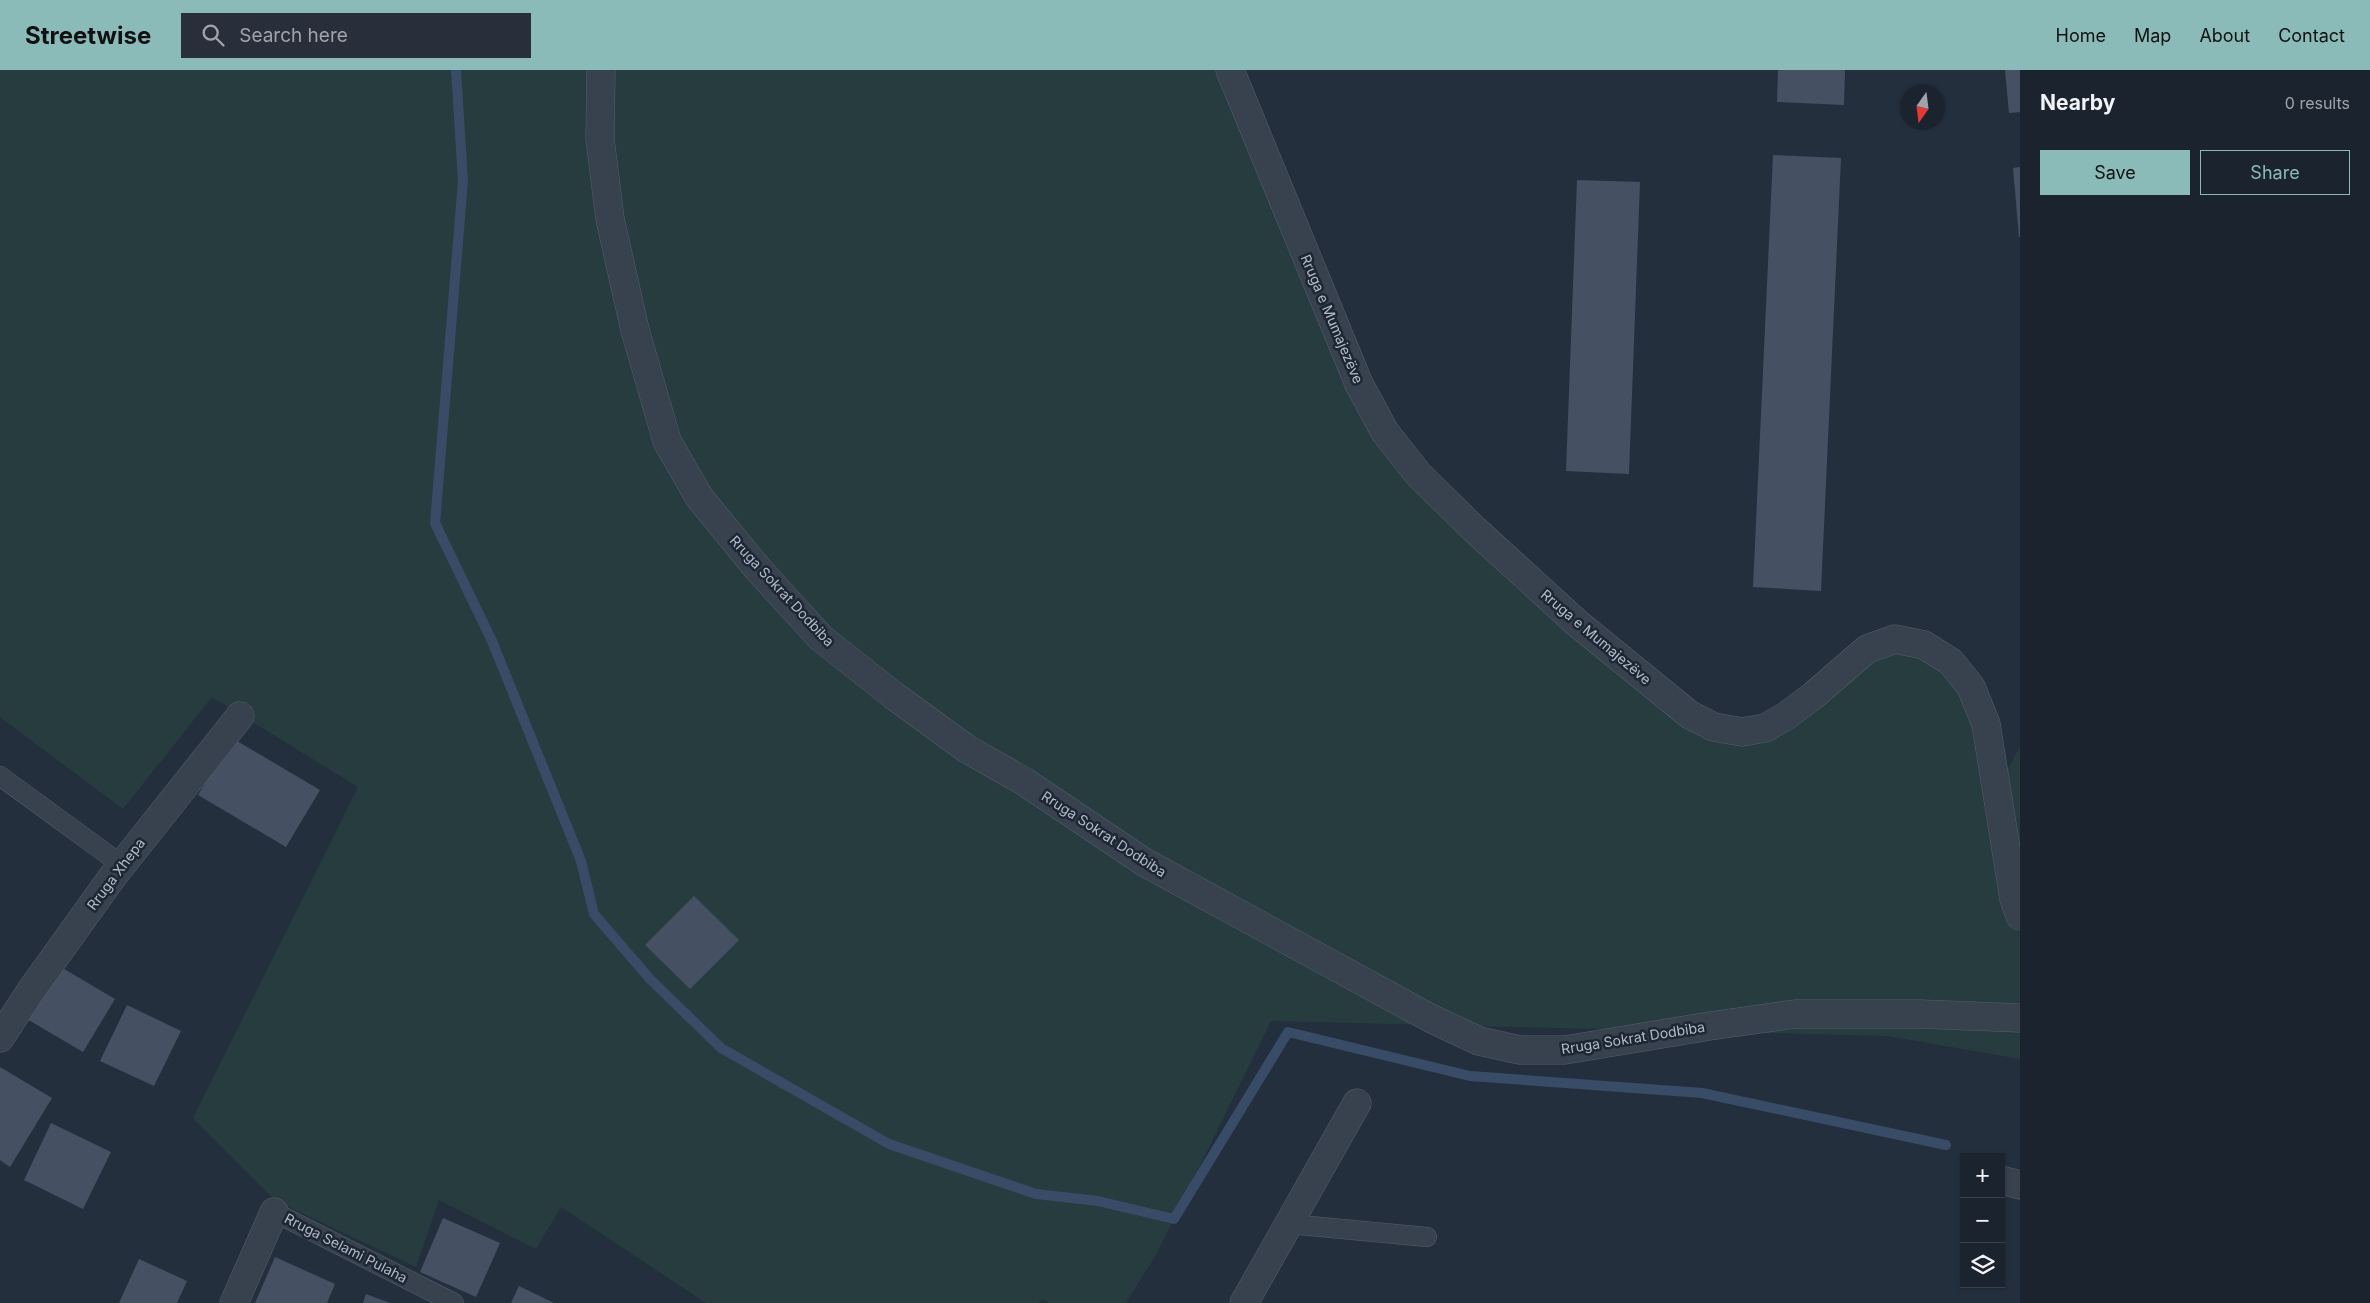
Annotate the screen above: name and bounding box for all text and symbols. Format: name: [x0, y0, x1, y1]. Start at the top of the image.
search box: [181, 13, 531, 58]
text: Streetwise: [25, 21, 151, 50]
icon: search: [199, 21, 227, 49]
text: Search here: [239, 24, 348, 47]
text: Home: [2056, 25, 2106, 46]
text: Map: [2134, 25, 2171, 46]
text: About: [2199, 25, 2250, 46]
text: Contact: [2278, 25, 2345, 46]
north arrow: [1900, 85, 1945, 130]
text: Nearby: [2040, 90, 2115, 115]
text: 0 results: [2285, 93, 2350, 113]
button: Save: [2040, 150, 2190, 195]
button: Share: [2200, 150, 2350, 195]
street label: Rruga e Mumajezëve: [1298, 252, 1367, 386]
street label: Rruga Sokrat Dodbiba: [727, 532, 838, 650]
street label: Rruga e Mumajezëve: [1538, 586, 1655, 688]
street label: Rruga Sokrat Dodbiba: [1039, 787, 1170, 880]
street label: Rruga Xhepa: [83, 834, 148, 913]
street label: Rruga Sokrat Dodbiba: [1560, 1018, 1706, 1057]
map controls: [1960, 1153, 2005, 1288]
button: +: [1960, 1153, 2005, 1198]
button: −: [1960, 1198, 2005, 1243]
street label: Rruga Selami Pulaha: [282, 1209, 410, 1286]
button: layers: [1960, 1243, 2005, 1288]

